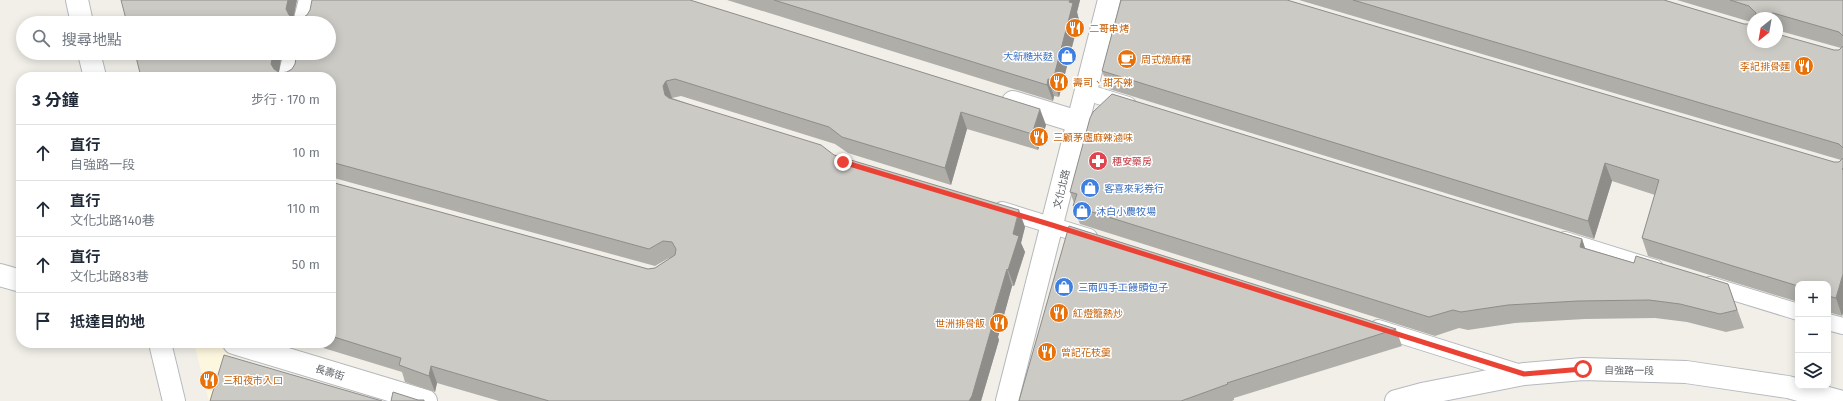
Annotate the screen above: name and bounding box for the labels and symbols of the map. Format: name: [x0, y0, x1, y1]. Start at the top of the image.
north arrow: [1747, 12, 1783, 48]
restaurant icon: 二哥串烤: [1064, 17, 1086, 39]
place label: 二哥串烤: [1089, 23, 1129, 35]
shop icon: 大新糙米麩: [1056, 45, 1078, 67]
cafe icon: 周式燒麻糬: [1116, 48, 1138, 70]
place label: 大新糙米麩: [1003, 51, 1053, 63]
place label: 周式燒麻糬: [1141, 54, 1191, 66]
restaurant icon: 李記排骨麵: [1793, 55, 1815, 77]
place label: 李記排骨麵: [1740, 61, 1790, 73]
restaurant icon: 壽司、甜不辣: [1048, 71, 1070, 93]
place label: 壽司、甜不辣: [1073, 77, 1133, 89]
restaurant icon: 三顧茅廬麻辣滷味: [1028, 126, 1050, 148]
place label: 三顧茅廬麻辣滷味: [1053, 132, 1133, 144]
pharmacy icon: 穗安藥房: [1087, 150, 1109, 172]
route end: [834, 153, 852, 171]
place label: 穗安藥房: [1112, 156, 1152, 168]
street label: 文化北路: [1051, 168, 1073, 210]
shop icon: 客喜來彩券行: [1079, 177, 1101, 199]
place label: 客喜來彩券行: [1104, 183, 1164, 195]
shop icon: 沐白小農牧場: [1071, 200, 1093, 222]
place label: 沐白小農牧場: [1096, 206, 1156, 218]
shop icon: 三兩四手工饅頭包子: [1053, 276, 1075, 298]
place label: 三兩四手工饅頭包子: [1078, 282, 1168, 294]
restaurant icon: 紅燈籠熱炒: [1048, 302, 1070, 324]
place label: 紅燈籠熱炒: [1073, 308, 1123, 320]
restaurant icon: 世洲排骨飯: [988, 312, 1010, 334]
place label: 世洲排骨飯: [935, 318, 985, 330]
restaurant icon: 曾記花枝羹: [1036, 341, 1058, 363]
place label: 曾記花枝羹: [1061, 347, 1111, 359]
route start: [1574, 360, 1592, 378]
street label: 長壽街: [314, 363, 346, 383]
street label: 自強路一段: [1604, 365, 1654, 377]
restaurant icon: 三和夜市入口: [198, 369, 220, 391]
place label: 三和夜市入口: [223, 375, 283, 387]

